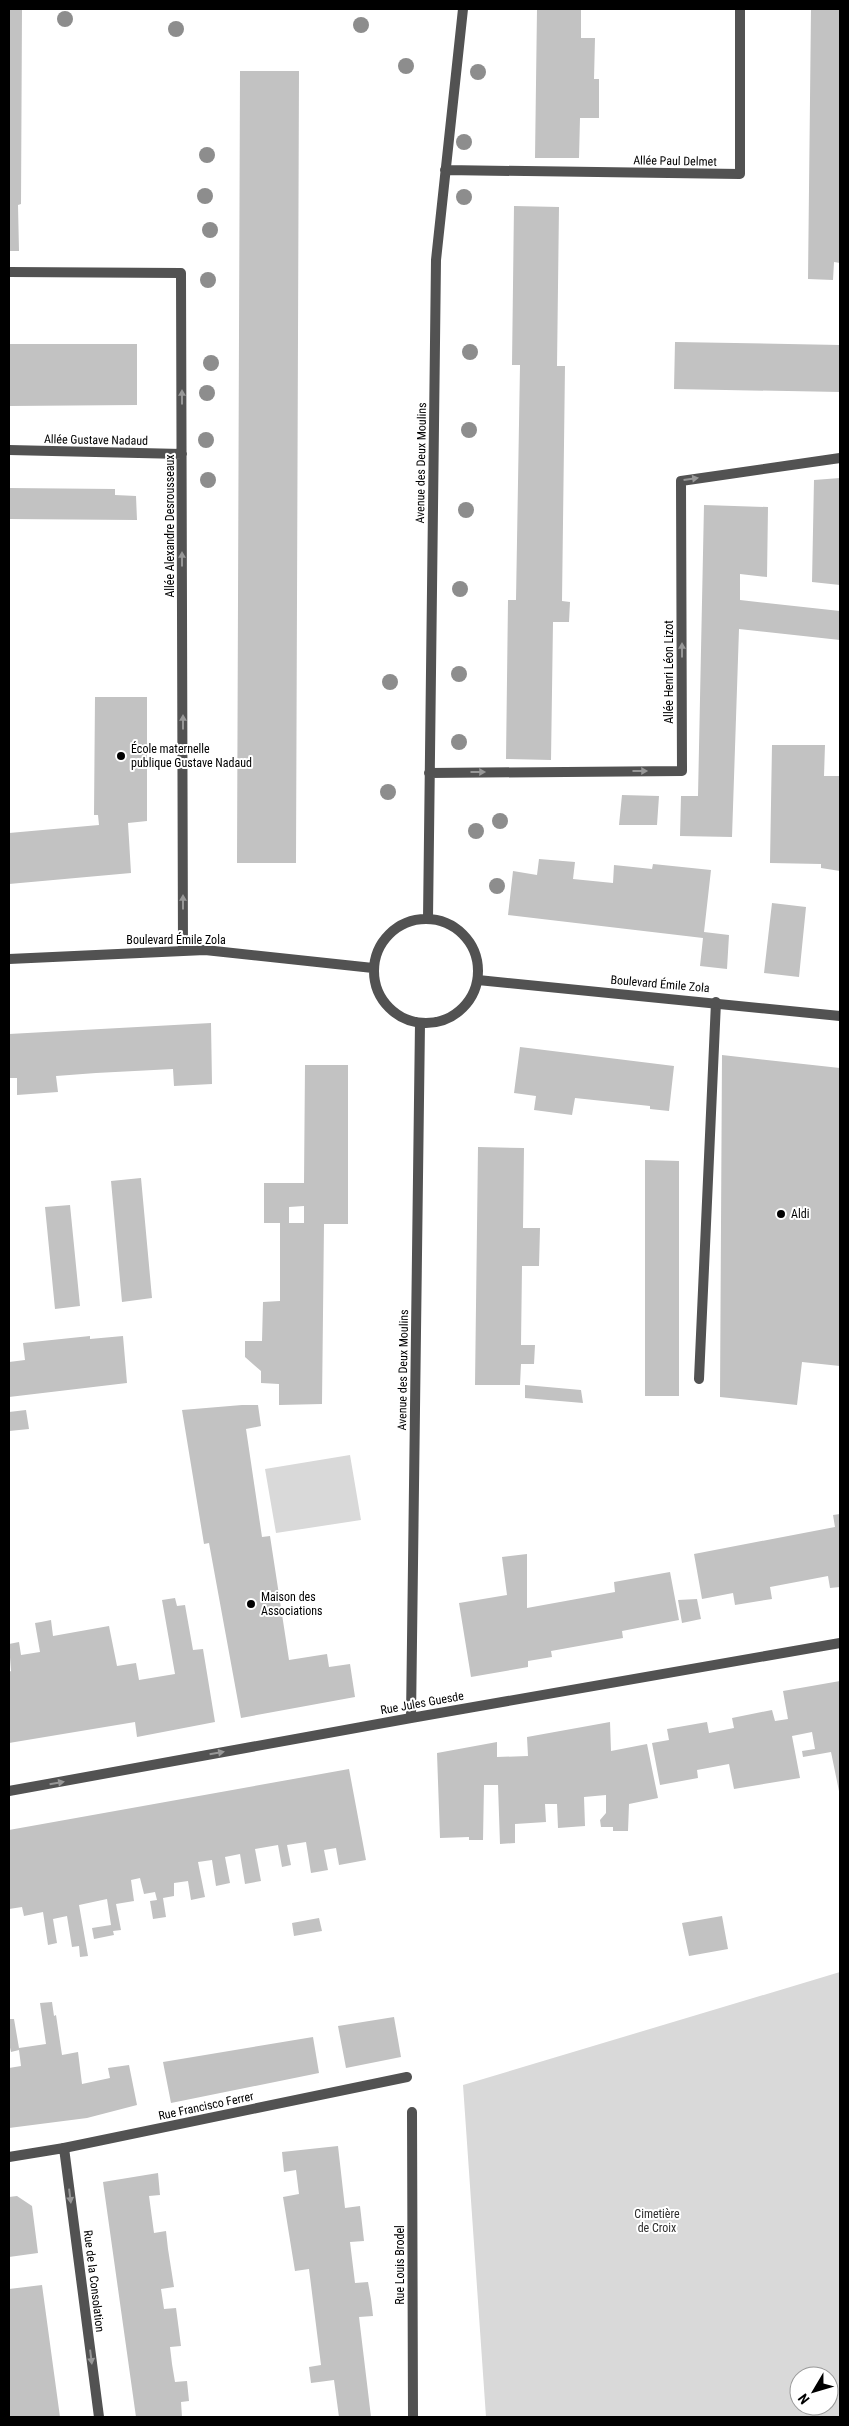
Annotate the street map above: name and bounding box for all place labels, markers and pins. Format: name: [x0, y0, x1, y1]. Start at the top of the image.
place label: École maternelle publique Gustave Nadaud: [131, 741, 252, 770]
marker: École maternelle publique Gustave Nadaud: [115, 750, 127, 762]
place label: Aldi: [791, 1207, 809, 1221]
marker: Aldi: [775, 1208, 787, 1220]
place label: Maison des Associations: [261, 1590, 323, 1618]
marker: Maison des Associations: [245, 1598, 257, 1610]

